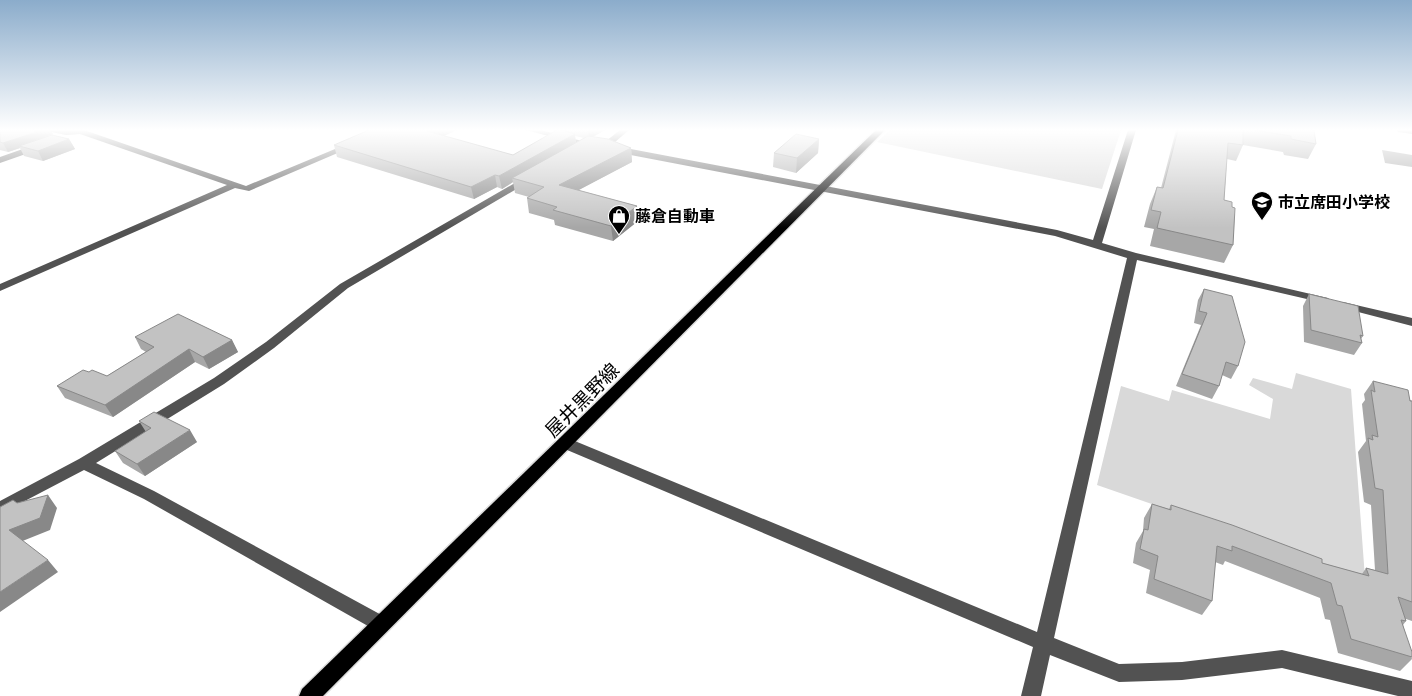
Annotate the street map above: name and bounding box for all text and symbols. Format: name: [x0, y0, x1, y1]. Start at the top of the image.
school or university icon: 市立席田小学校: [1250, 190, 1274, 221]
place label: 市立席田小学校: [1278, 191, 1390, 214]
shop icon: 藤倉自動車: [607, 204, 631, 235]
place label: 藤倉自動車: [635, 205, 715, 228]
street label: 屋井黒野線: [539, 357, 625, 443]

